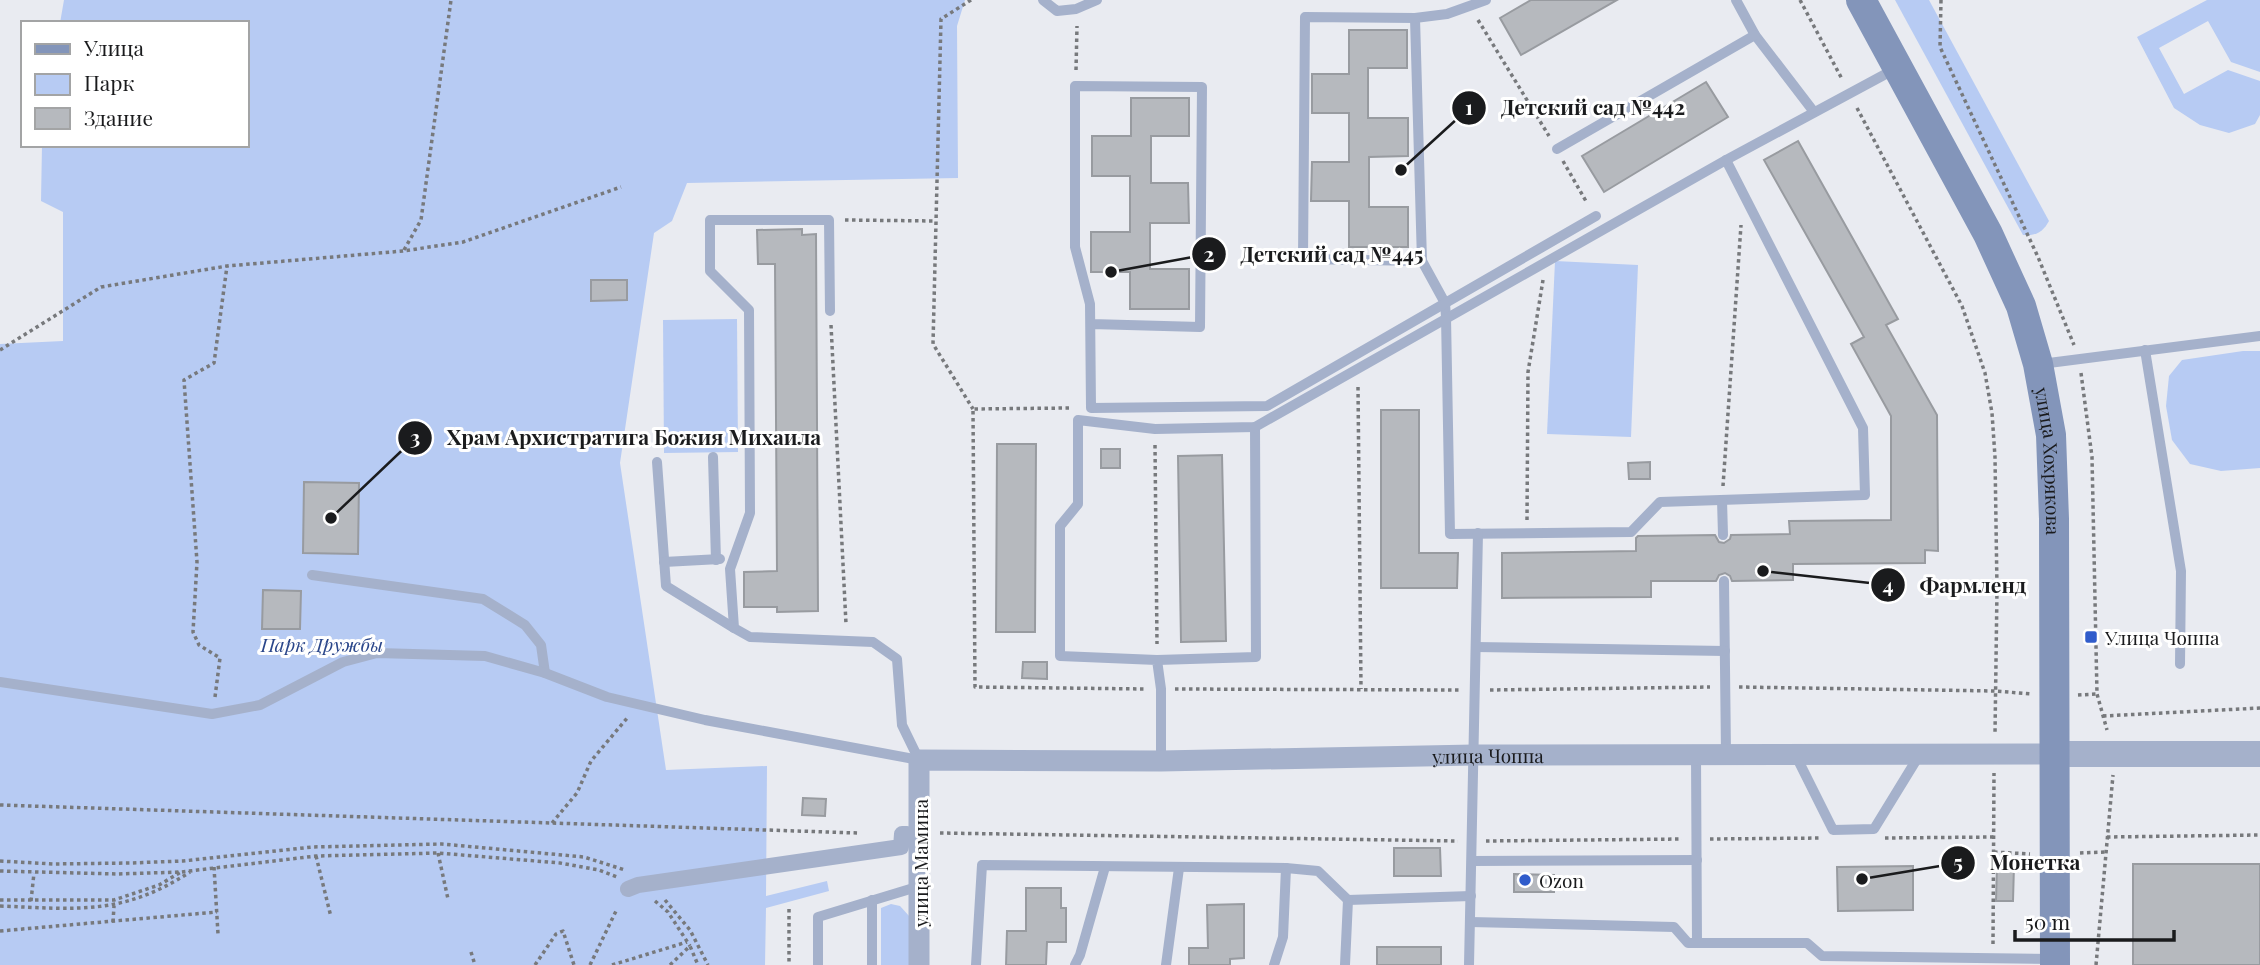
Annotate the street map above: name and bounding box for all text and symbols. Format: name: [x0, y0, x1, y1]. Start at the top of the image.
legend: [21, 21, 248, 147]
text: Улица: [83, 33, 145, 61]
text: Парк: [84, 68, 134, 96]
callout: Детский сад №442: [1452, 87, 1699, 129]
text: 1: [1465, 92, 1473, 120]
text: Детский сад №442: [1501, 92, 1685, 120]
text: Здание: [84, 103, 153, 131]
callout: Детский сад №445: [1191, 233, 1437, 275]
text: 2: [1204, 239, 1215, 267]
text: Детский сад №445: [1241, 239, 1423, 267]
street label: улица Хохрякова: [2029, 384, 2067, 536]
callout: Храм Архистратига Божия Михаила: [398, 417, 835, 459]
text: 3: [410, 422, 420, 450]
text: Храм Архистратига Божия Михаила: [447, 422, 821, 450]
callout: Фармленд: [1871, 564, 2040, 606]
text: 4: [1882, 570, 1894, 598]
text: Фармленд: [1920, 570, 2027, 598]
place label: Улица Чоппа: [2104, 624, 2220, 650]
marker: Улица Чоппа: [2083, 629, 2099, 645]
park label: Парк Дружбы: [260, 631, 383, 657]
street label: улица Чоппа: [1431, 742, 1544, 769]
street label: улица Мамина: [907, 798, 933, 928]
callout: Монетка: [1940, 842, 2094, 884]
text: 5: [1953, 847, 1963, 875]
text: Монетка: [1990, 847, 2081, 875]
place label: Ozon: [1539, 867, 1585, 893]
marker: Ozon: [1517, 872, 1533, 888]
scale bar: [2015, 898, 2174, 942]
text: 50 m: [2025, 907, 2071, 935]

